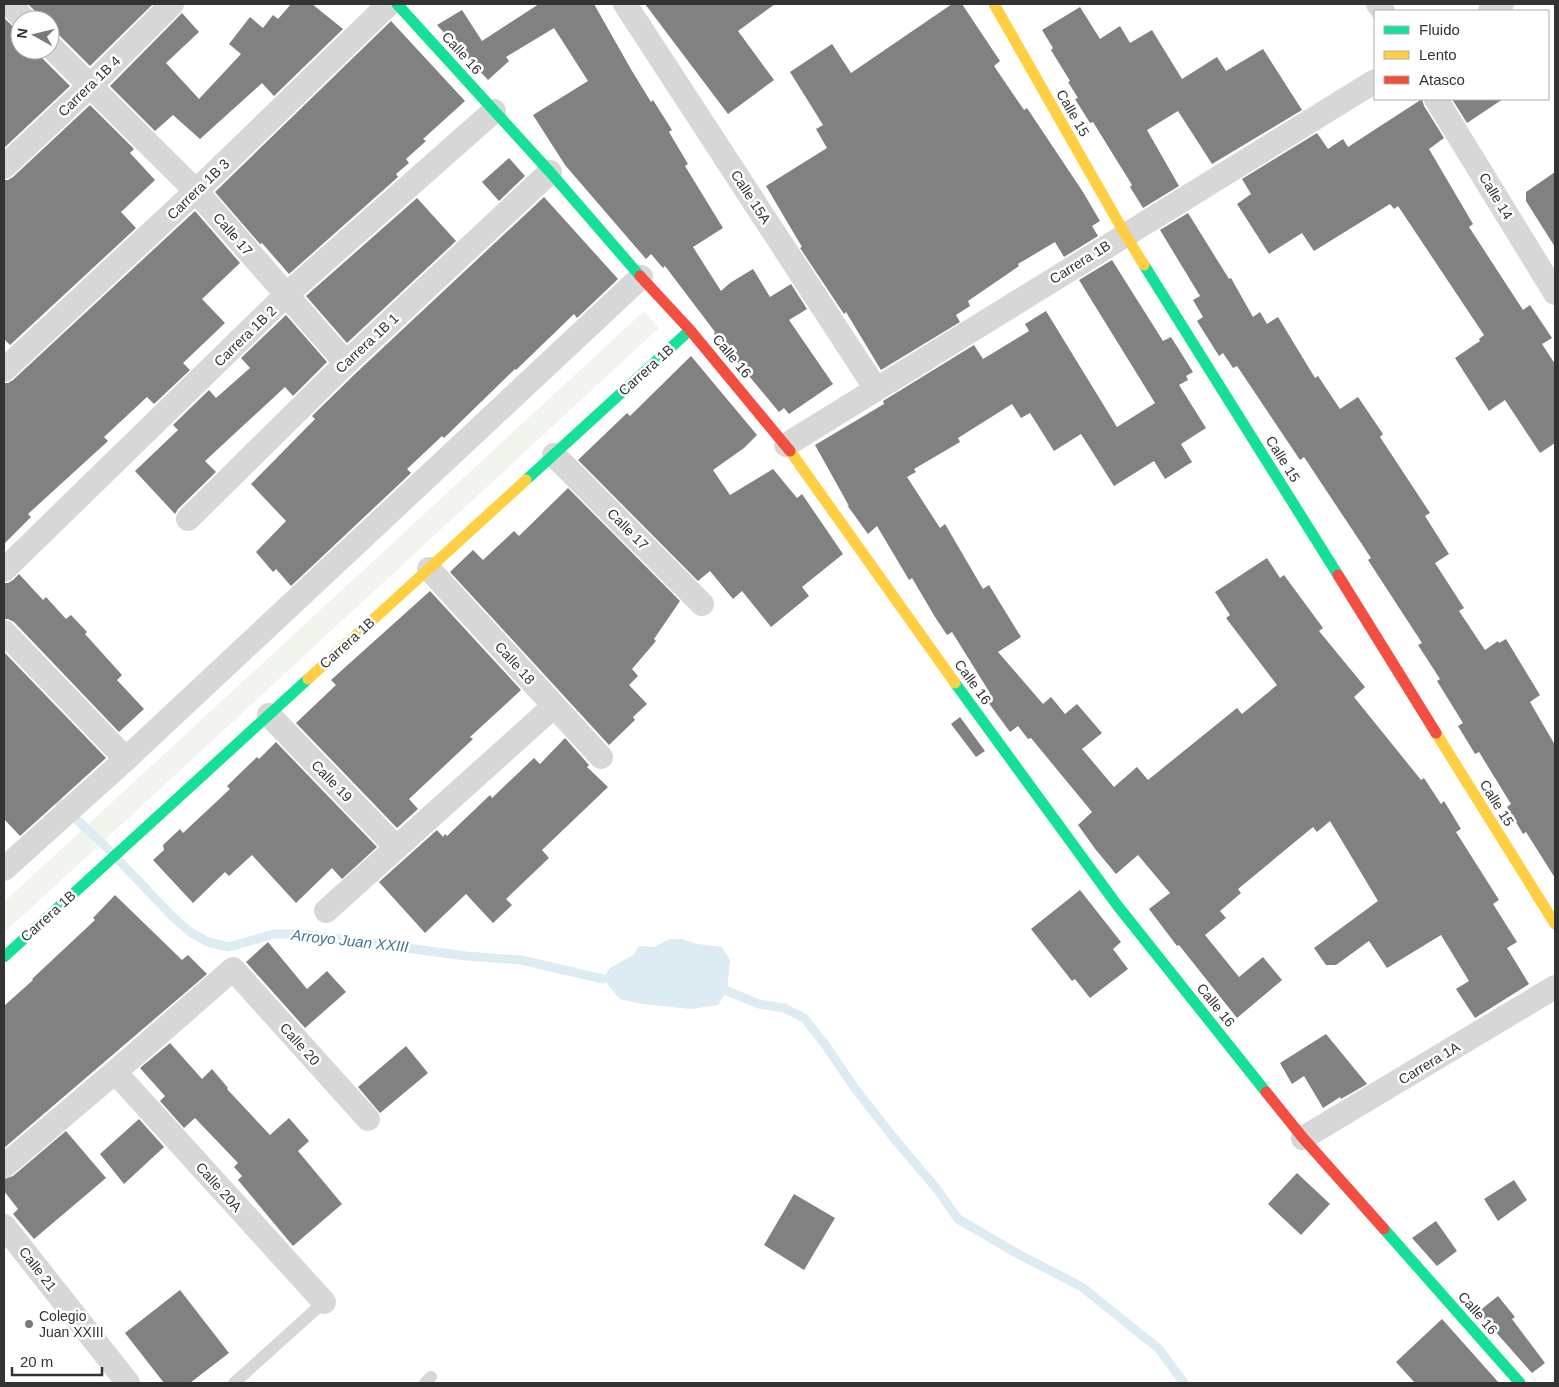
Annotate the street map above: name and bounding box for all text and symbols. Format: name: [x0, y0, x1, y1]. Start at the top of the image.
north arrow: [10, 10, 60, 60]
legend: [1374, 10, 1549, 100]
text: Fluido: [1419, 21, 1460, 38]
text: N: [13, 27, 31, 39]
street label: Calle 16: [439, 29, 485, 78]
text: Lento: [1419, 46, 1457, 63]
street label: Carrera 1B 4: [55, 52, 124, 120]
text: Atasco: [1419, 71, 1465, 88]
street label: Calle 15: [1053, 87, 1093, 139]
street label: Carrera 1B 3: [164, 155, 233, 223]
street label: Calle 15A: [728, 167, 775, 227]
street label: Calle 14: [1476, 170, 1516, 222]
street label: Calle 17: [210, 209, 256, 259]
street label: Carrera 1B: [1047, 237, 1113, 287]
street label: Carrera 1B 2: [211, 302, 280, 370]
street label: Carrera 1B 1: [332, 310, 402, 376]
street label: Calle 16: [709, 331, 755, 381]
street label: Carrera 1B: [615, 341, 677, 399]
street label: Calle 15: [1263, 433, 1304, 485]
street label: Calle 17: [604, 505, 652, 553]
street label: Carrera 1B: [316, 614, 378, 672]
street label: Calle 18: [492, 639, 538, 688]
street label: Calle 16: [951, 657, 995, 708]
street label: Calle 19: [308, 757, 356, 805]
street label: Calle 15: [1477, 777, 1518, 829]
street label: Carrera 1B: [17, 887, 79, 945]
water label: Arroyo Juan XXIII: [290, 926, 409, 955]
street label: Calle 16: [1194, 980, 1239, 1030]
street label: Calle 20: [277, 1020, 323, 1069]
street label: Carrera 1A: [1396, 1038, 1463, 1087]
street label: Calle 20A: [193, 1159, 246, 1215]
street label: Calle 21: [16, 1244, 60, 1294]
street label: Calle 16: [1455, 1288, 1501, 1338]
place label: Colegio Juan XXIII: [39, 1308, 104, 1340]
marker: Colegio Juan XXIII: [23, 1318, 35, 1330]
scale bar: [12, 1344, 102, 1376]
text: 20 m: [20, 1353, 53, 1370]

